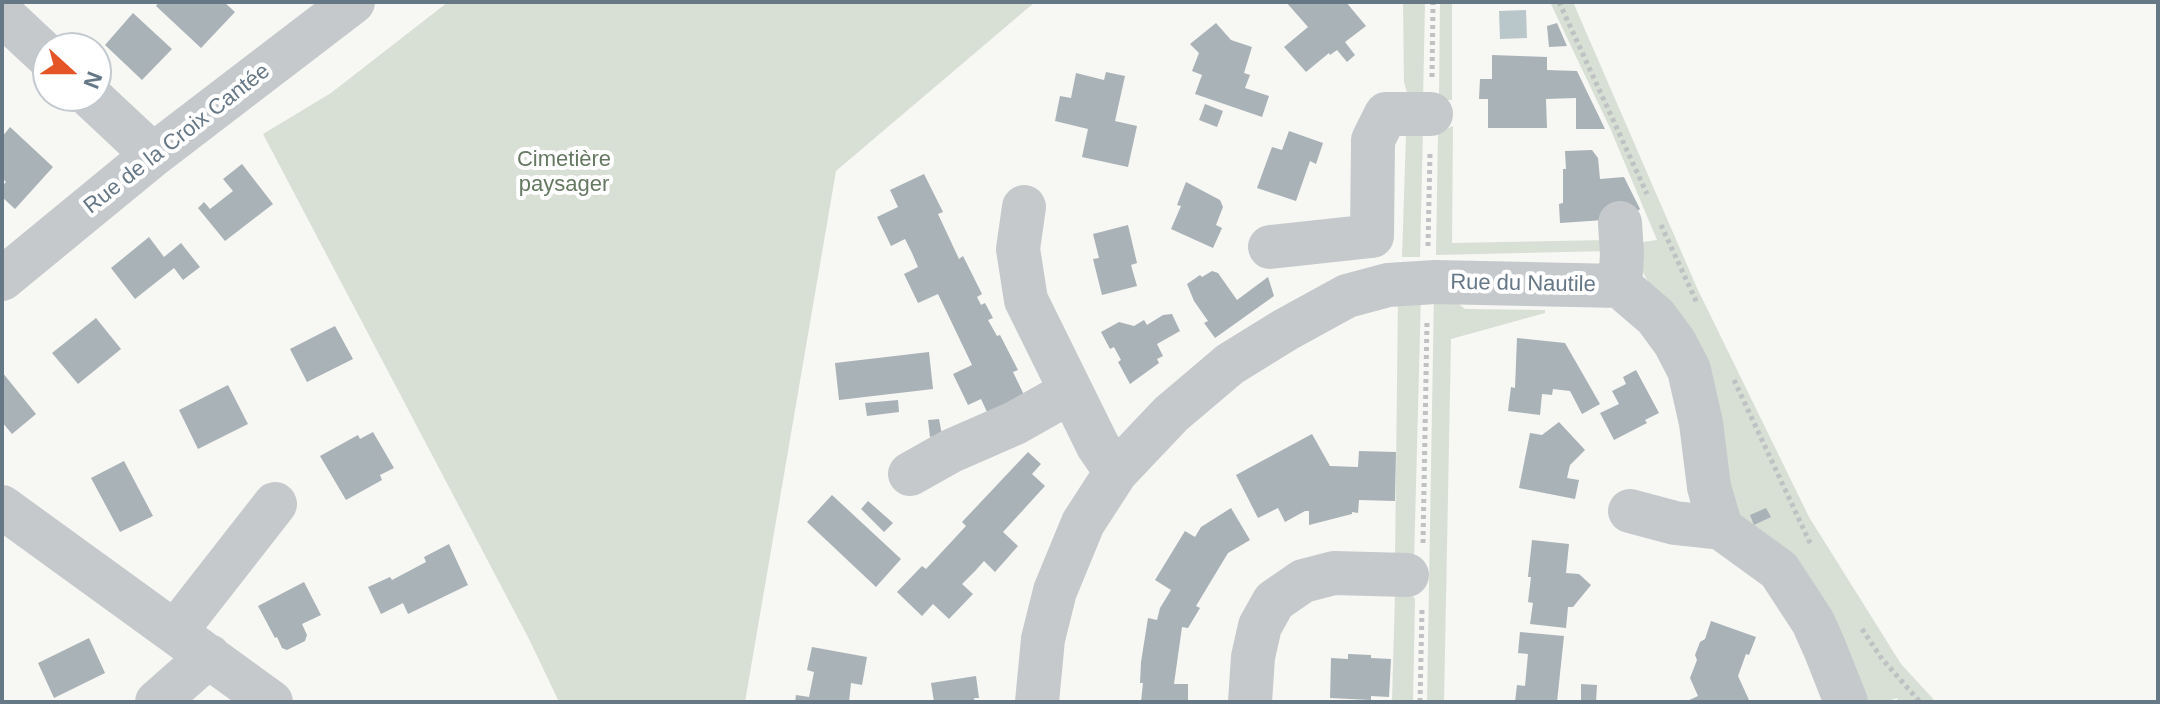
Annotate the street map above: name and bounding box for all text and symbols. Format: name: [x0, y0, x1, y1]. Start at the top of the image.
north arrow: [32, 32, 112, 112]
street label: Rue de la Croix Cantée: [79, 58, 275, 220]
text: N: [78, 68, 108, 92]
park label: Cimetière paysager: [517, 147, 611, 198]
street label: Rue du Nautile: [1450, 270, 1596, 298]

